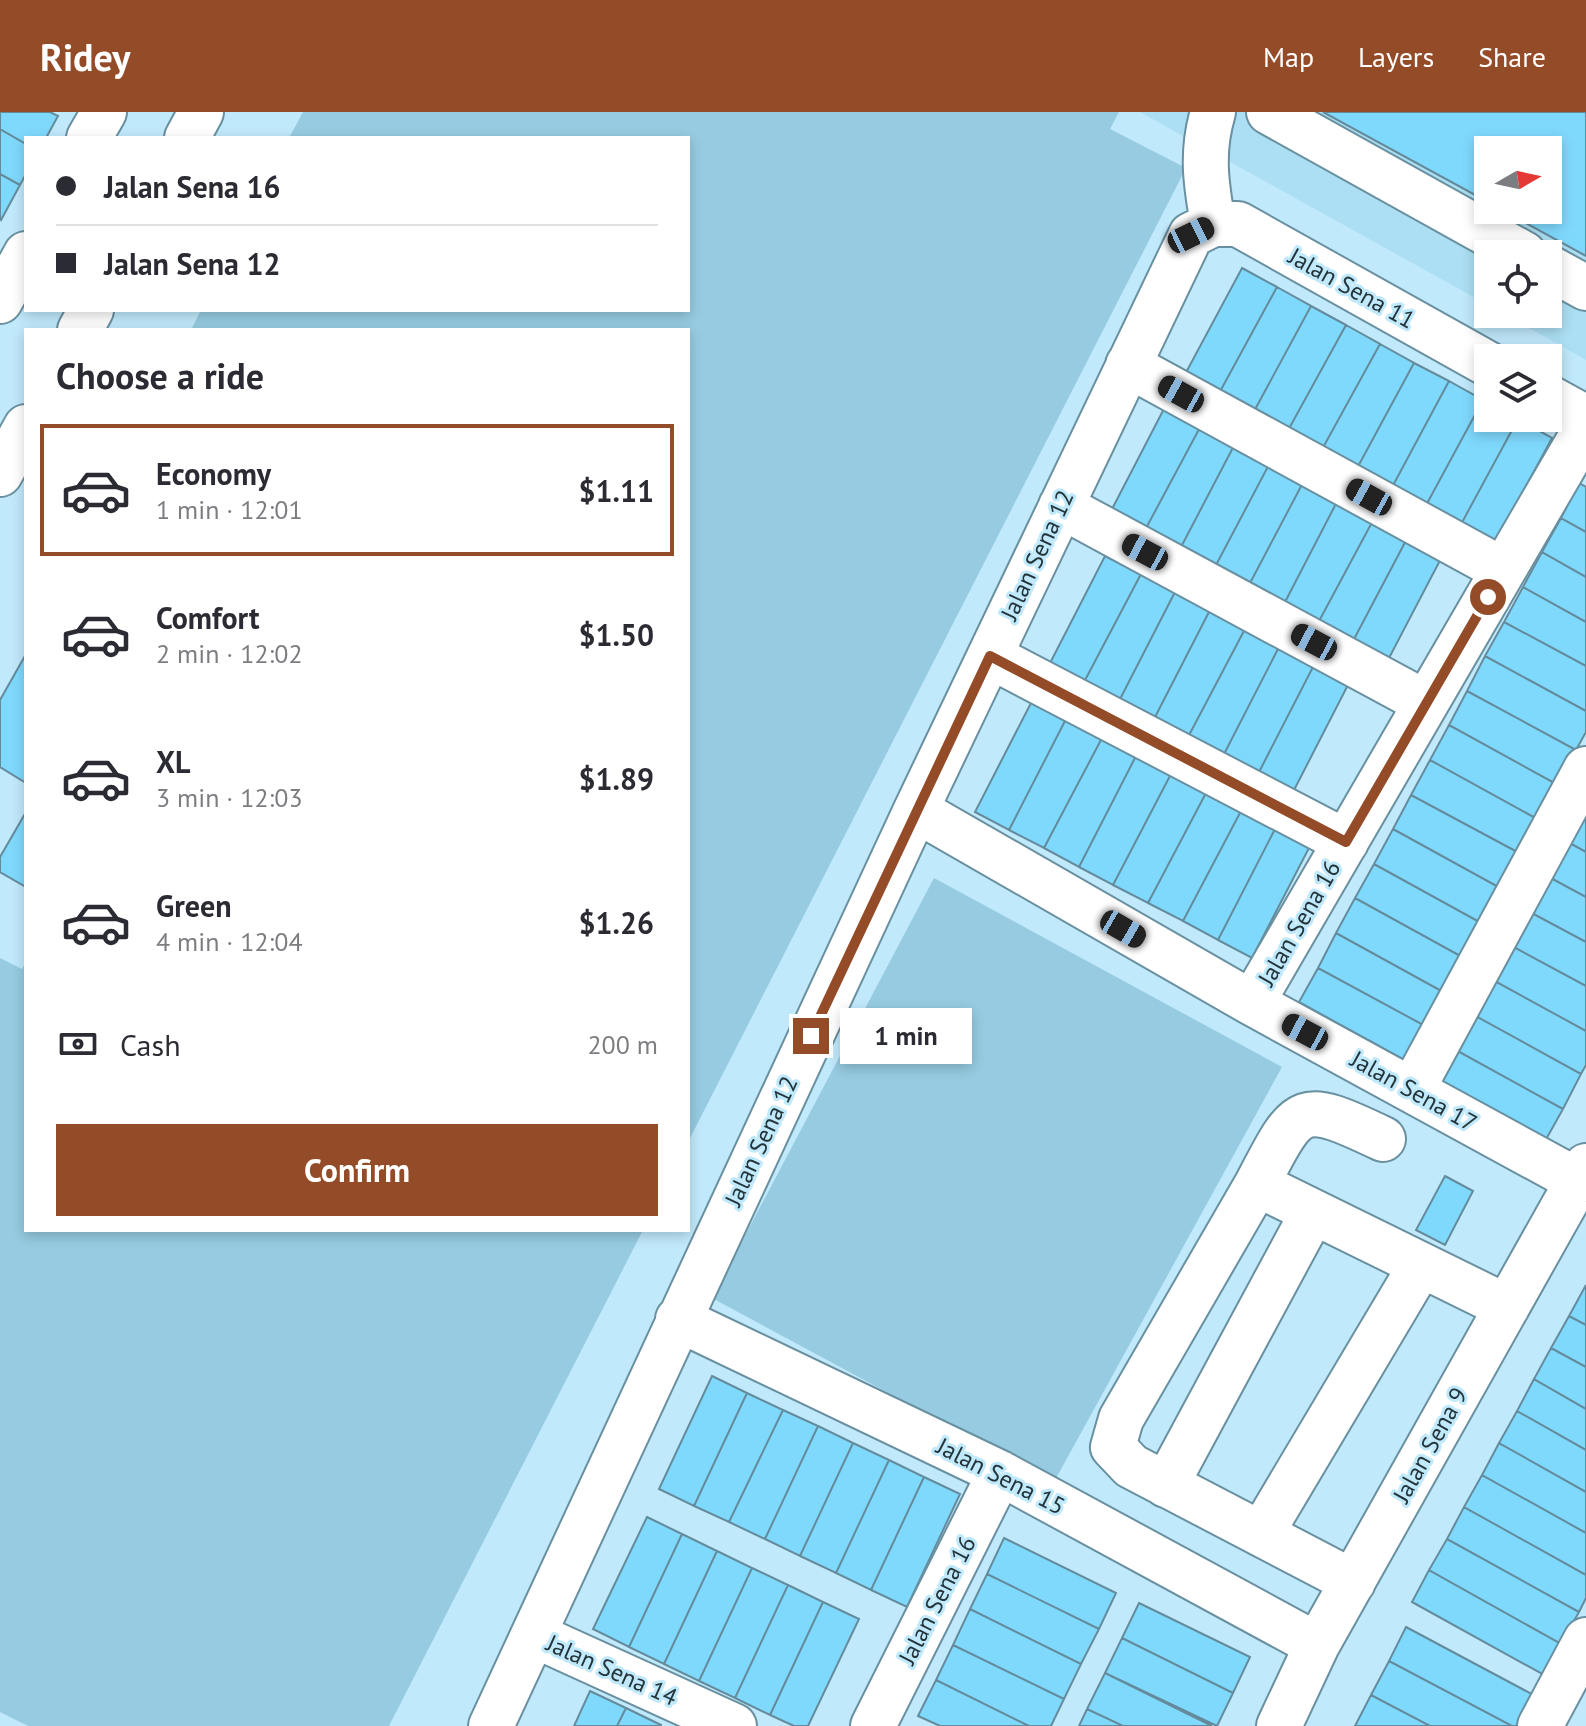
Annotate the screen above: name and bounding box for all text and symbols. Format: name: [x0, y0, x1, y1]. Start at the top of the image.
text: Ridey: [40, 32, 131, 81]
text: Map: [1263, 38, 1314, 75]
text: Layers: [1358, 38, 1434, 75]
text: Share: [1478, 38, 1546, 75]
north arrow: [1474, 136, 1562, 224]
map controls: [1474, 136, 1562, 432]
text: Jalan Sena 16: [104, 167, 281, 206]
car: [1164, 214, 1218, 256]
street label: Jalan Sena 11: [1282, 240, 1421, 335]
button: locate: [1474, 240, 1562, 328]
text: Jalan Sena 12: [104, 244, 281, 283]
button: layers: [1474, 344, 1562, 432]
text: Choose a ride: [56, 352, 264, 399]
car: [1154, 372, 1208, 416]
icon: car: [60, 454, 132, 526]
text: Economy: [156, 454, 271, 493]
text: $1.11: [579, 471, 654, 510]
car: [1342, 475, 1396, 519]
street label: Jalan Sena 12: [993, 485, 1081, 626]
text: 1 min · 12:01: [156, 493, 303, 526]
car: [1118, 530, 1172, 574]
route start: [1470, 579, 1506, 615]
icon: car: [60, 598, 132, 670]
text: Comfort: [156, 598, 259, 637]
text: $1.50: [579, 615, 654, 654]
car: [1287, 620, 1341, 664]
text: 2 min · 12:02: [156, 637, 303, 670]
icon: car: [60, 742, 132, 814]
text: XL: [156, 742, 190, 781]
text: $1.89: [579, 759, 654, 798]
text: 3 min · 12:03: [156, 781, 303, 814]
street label: Jalan Sena 16: [1250, 855, 1347, 992]
icon: car: [60, 886, 132, 958]
text: Green: [156, 886, 231, 925]
text: $1.26: [579, 903, 654, 942]
car: [1096, 907, 1150, 951]
text: 4 min · 12:04: [156, 925, 303, 958]
callout: 1 min: [839, 1008, 971, 1064]
car: [1278, 1010, 1332, 1054]
route end: [793, 1018, 829, 1054]
text: 1 min: [874, 1019, 938, 1052]
icon: cash: [56, 1022, 100, 1066]
text: Cash: [120, 1025, 181, 1064]
text: 200 m: [587, 1028, 658, 1061]
street label: Jalan Sena 17: [1344, 1043, 1483, 1138]
street label: Jalan Sena 12: [717, 1071, 805, 1212]
button: Confirm: [56, 1124, 658, 1216]
street label: Jalan Sena 9: [1385, 1382, 1474, 1509]
street label: Jalan Sena 15: [931, 1430, 1070, 1522]
street label: Jalan Sena 16: [891, 1531, 983, 1670]
street label: Jalan Sena 14: [541, 1627, 682, 1713]

